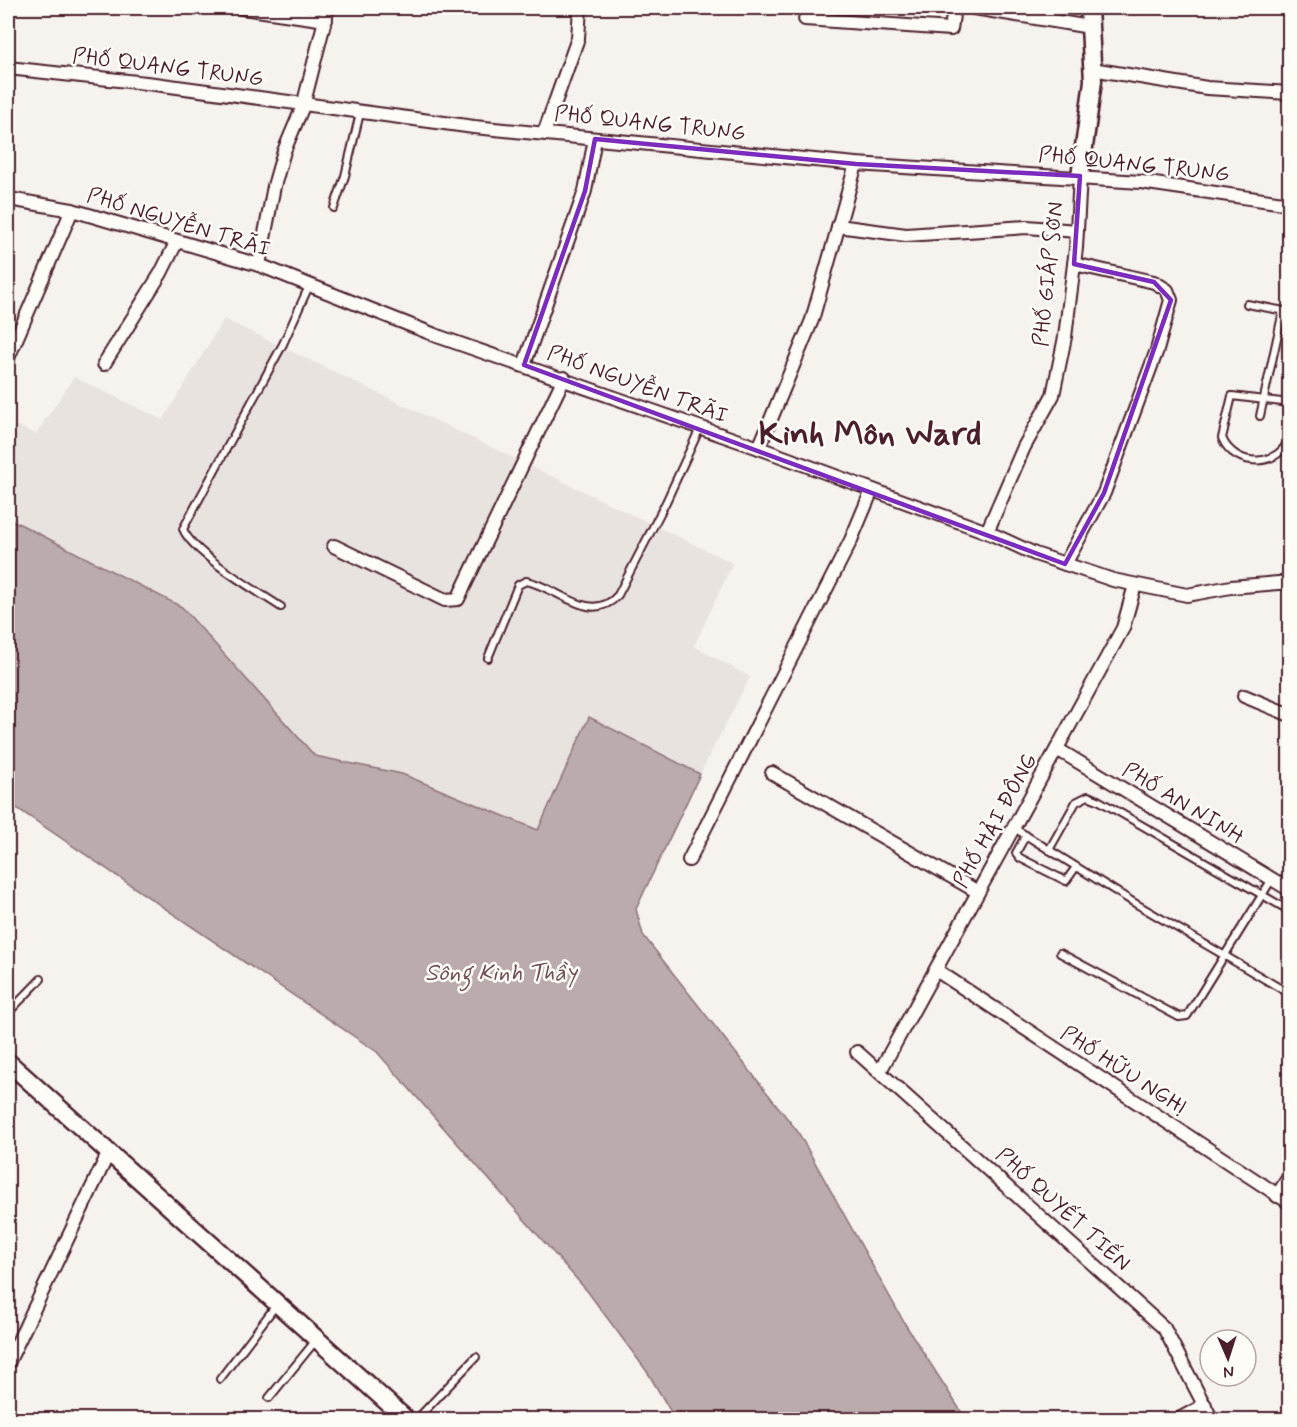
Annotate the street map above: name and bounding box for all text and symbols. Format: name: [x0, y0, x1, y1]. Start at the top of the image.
street label: PHỐ QUANG TRUNG: [71, 42, 265, 94]
street label: PHỐ QUANG TRUNG: [553, 100, 747, 148]
street label: PHỐ QUANG TRUNG: [1037, 141, 1231, 189]
street label: PHỐ NGUYỄN TRÃI: [83, 180, 274, 264]
street label: PHỐ GIÁP SƠN: [1026, 200, 1071, 348]
street label: PHỐ NGUYỄN TRÃI: [543, 337, 732, 431]
district label: Kinh Môn Ward: [758, 412, 982, 457]
street label: PHỐ HẢI ĐÔNG: [947, 749, 1044, 893]
street label: PHỐ AN NINH: [1117, 756, 1249, 851]
water label: Sông Kinh Thầy: [425, 958, 579, 992]
street label: PHỐ HỮU NGHỊ: [1055, 1020, 1191, 1122]
street label: PHỐ QUYẾT TIẾN: [989, 1141, 1137, 1277]
north arrow: [1198, 1328, 1258, 1388]
text: N: [1223, 1361, 1235, 1382]

